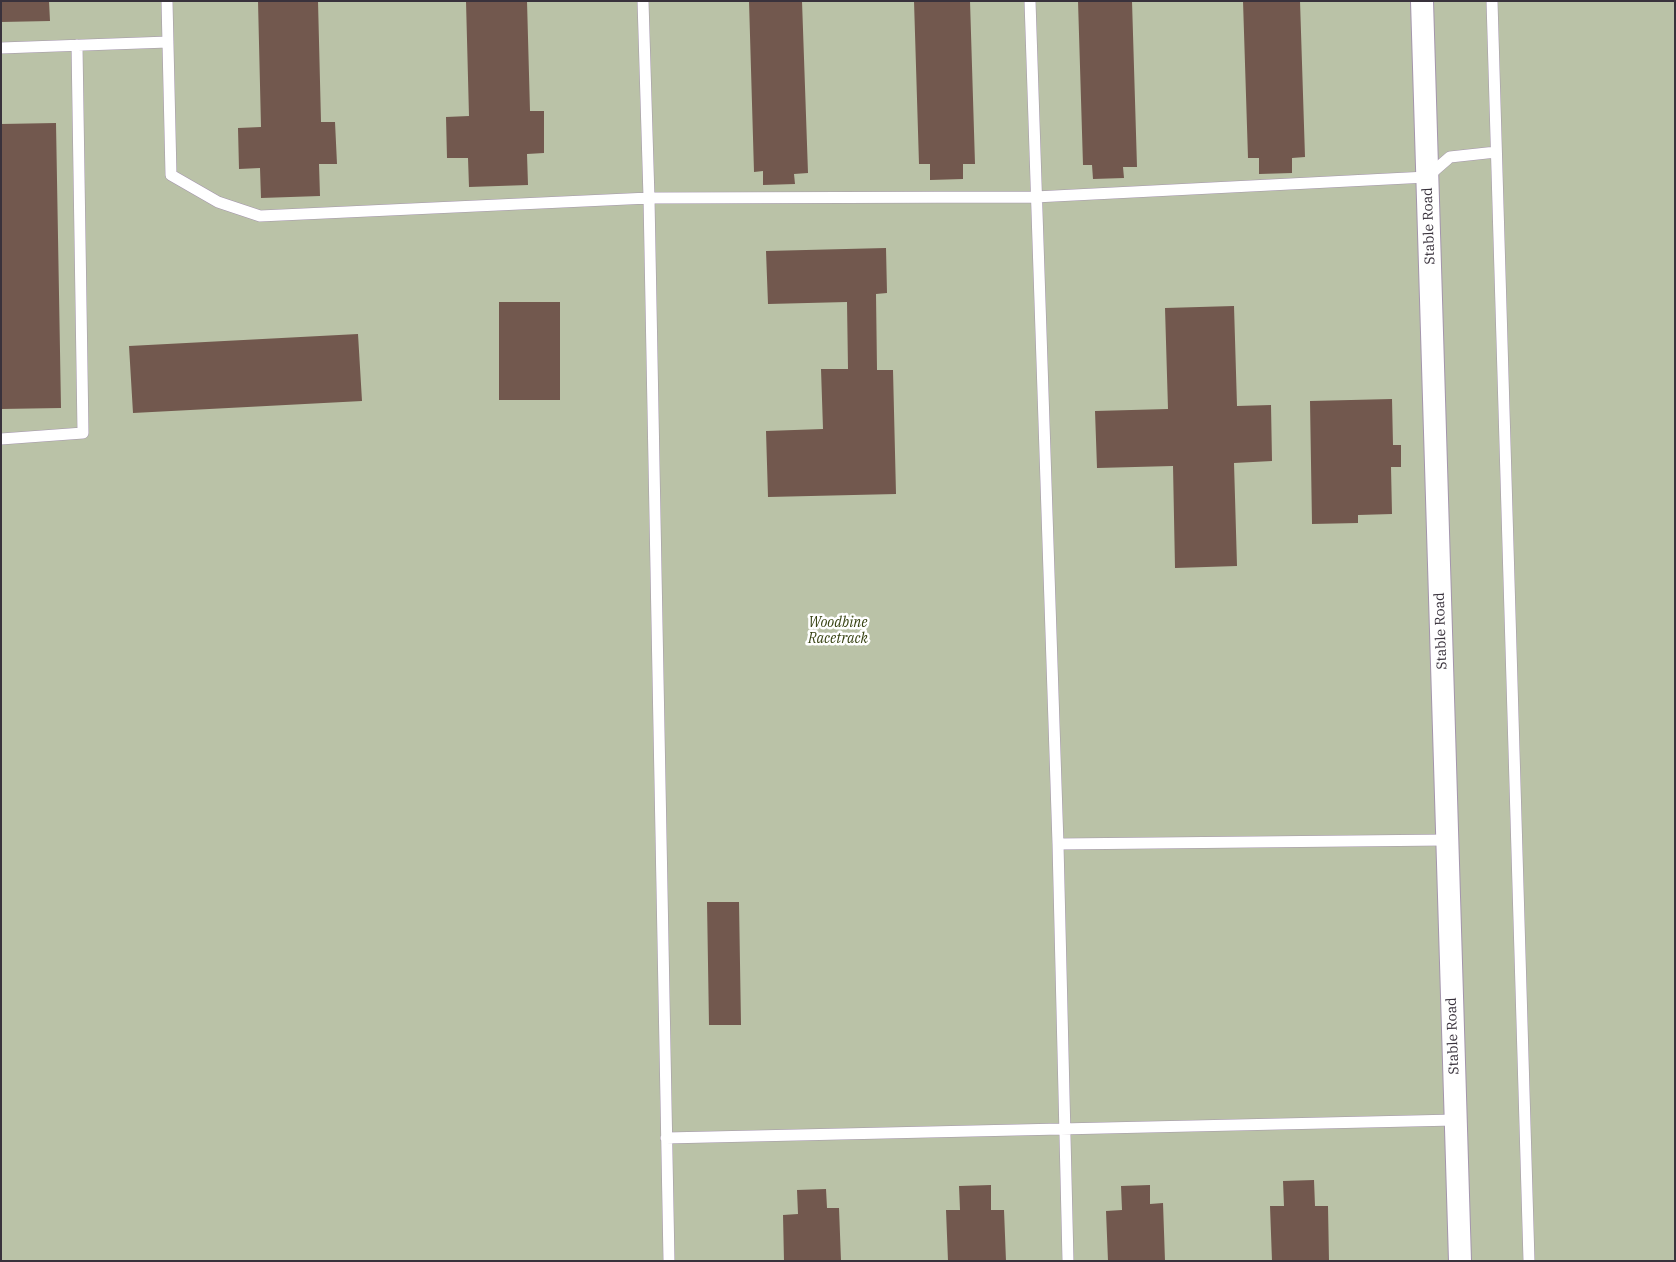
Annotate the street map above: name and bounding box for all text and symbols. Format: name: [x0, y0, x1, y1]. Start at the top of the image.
street label: Stable Road: [1419, 187, 1439, 265]
street label: Stable Road: [1431, 592, 1451, 670]
park label: Woodbine Racetrack: [808, 615, 868, 648]
street label: Stable Road: [1443, 997, 1463, 1075]

